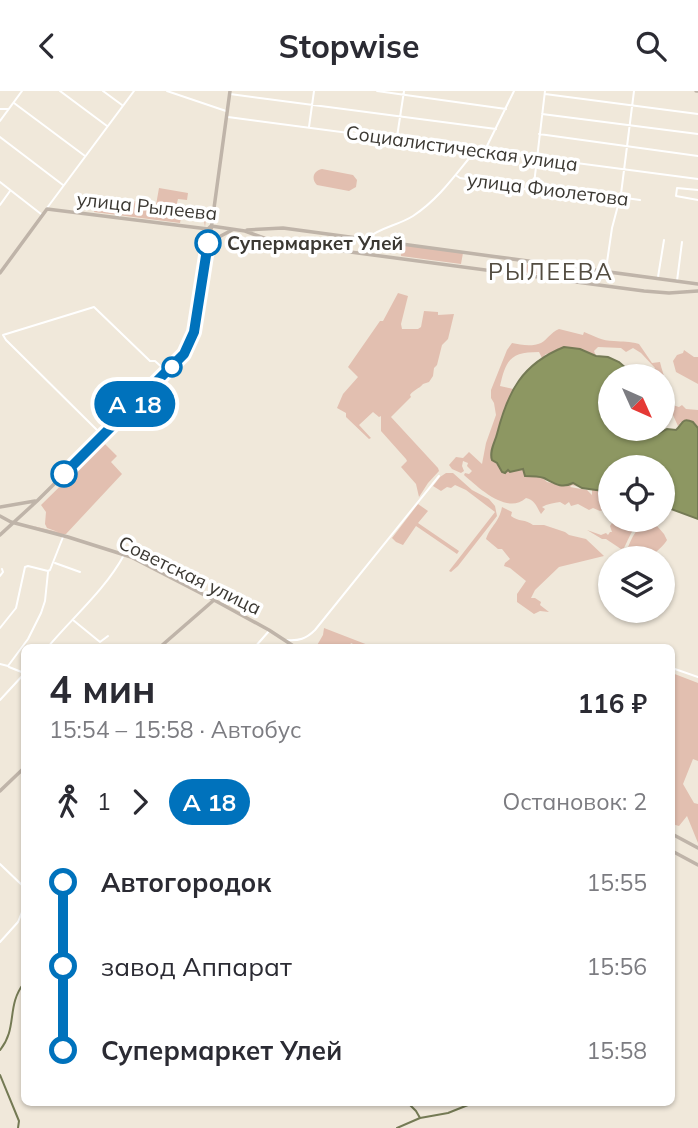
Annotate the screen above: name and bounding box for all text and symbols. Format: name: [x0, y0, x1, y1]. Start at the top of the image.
text: Stopwise: [278, 26, 420, 66]
icon: back: [28, 27, 66, 65]
icon: search: [632, 27, 670, 65]
street label: Социалистическая улица: [345, 120, 579, 176]
street label: улица Фиолетова: [466, 167, 630, 211]
street label: улица Рылеева: [76, 187, 218, 225]
marker: Супермаркет Улей: [195, 230, 221, 256]
place label: Супермаркет Улей: [227, 231, 403, 255]
district label: РЫЛЕЕВА: [488, 257, 614, 286]
unlabelled marker: [162, 357, 182, 377]
north arrow: [598, 364, 676, 441]
map controls: [598, 364, 675, 623]
line badge: А 18: [86, 381, 184, 427]
text: А 18: [108, 389, 162, 419]
button: locate: [598, 455, 675, 532]
unlabelled marker: [51, 461, 77, 487]
street label: Советская улица: [115, 530, 265, 620]
button: layers: [598, 546, 675, 623]
text: 4 мин: [49, 665, 156, 713]
text: 116 ₽: [577, 687, 647, 720]
text: 15:54 – 15:58 · Автобус: [49, 715, 302, 744]
icon: walk: [49, 783, 87, 821]
icon: forward: [121, 783, 159, 821]
text: 1: [97, 787, 111, 816]
text: А 18: [183, 787, 236, 817]
text: Остановок: 2: [502, 787, 647, 816]
text: Автогородок: [101, 866, 271, 899]
text: 15:55: [587, 868, 647, 897]
text: завод Аппарат: [101, 950, 292, 983]
text: 15:56: [587, 952, 647, 981]
text: Супермаркет Улей: [101, 1034, 342, 1067]
text: 15:58: [587, 1036, 647, 1065]

